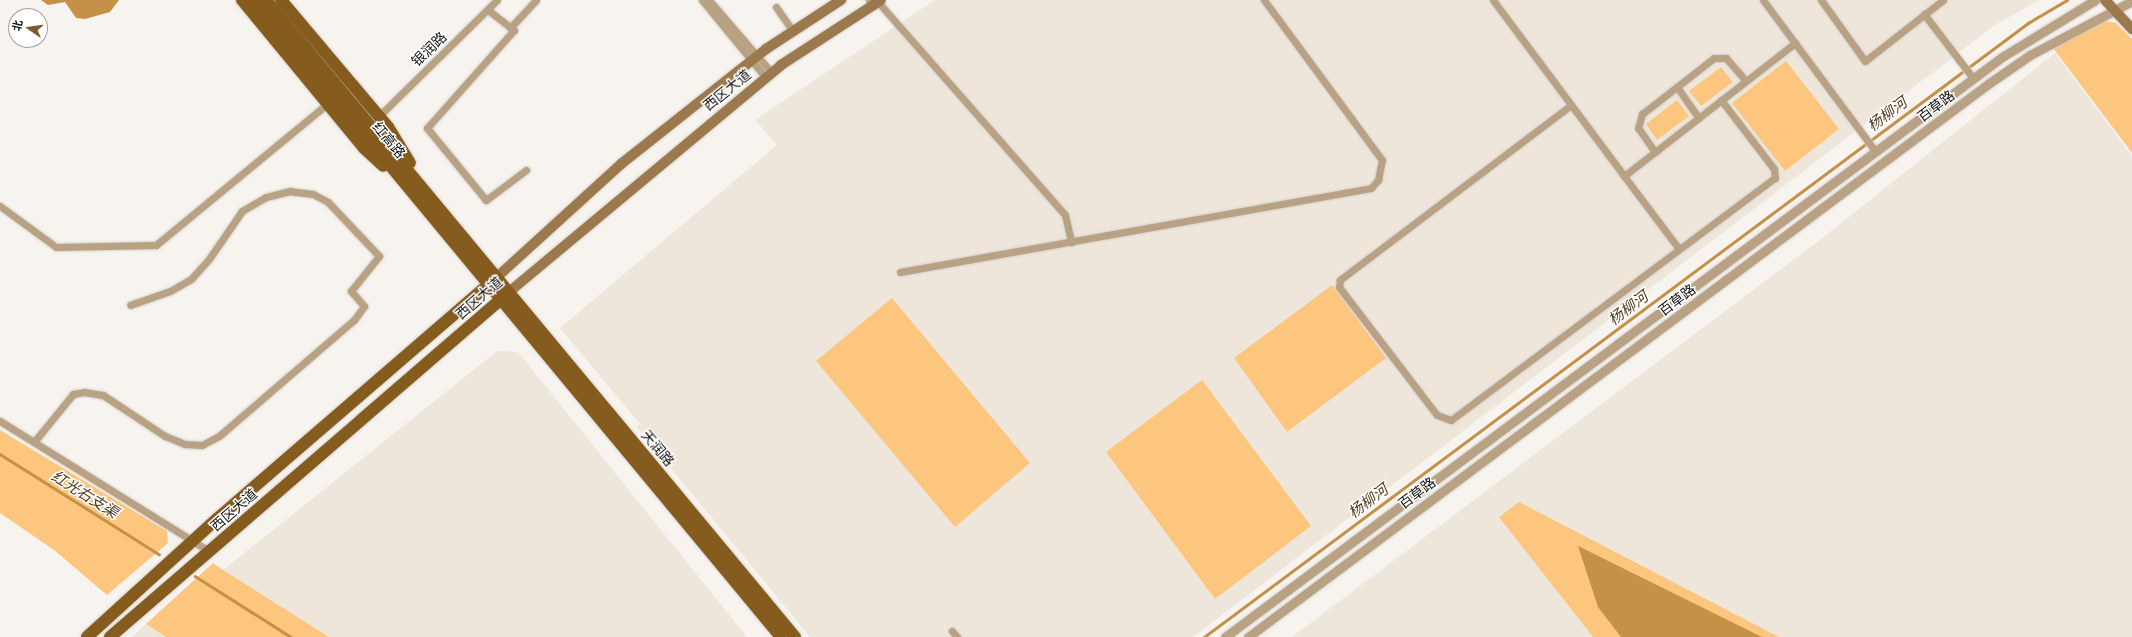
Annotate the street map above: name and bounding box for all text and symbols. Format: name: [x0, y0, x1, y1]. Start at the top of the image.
north arrow: [8, 8, 48, 48]
text: 北: [9, 19, 25, 32]
street label: 银润路: [408, 28, 450, 70]
street label: 西区大道: [700, 66, 754, 114]
street label: 百草路: [1914, 87, 1958, 125]
water label: 杨柳河: [1864, 93, 1910, 135]
street label: 红高路: [369, 119, 409, 161]
street label: 西区大道: [452, 273, 506, 323]
street label: 百草路: [1655, 281, 1699, 319]
water label: 杨柳河: [1605, 287, 1651, 329]
street label: 天润路: [638, 427, 678, 469]
water label: 红光右支渠: [48, 466, 122, 522]
street label: 百草路: [1395, 474, 1439, 512]
water label: 杨柳河: [1345, 480, 1391, 522]
street label: 西区大道: [207, 485, 261, 535]

